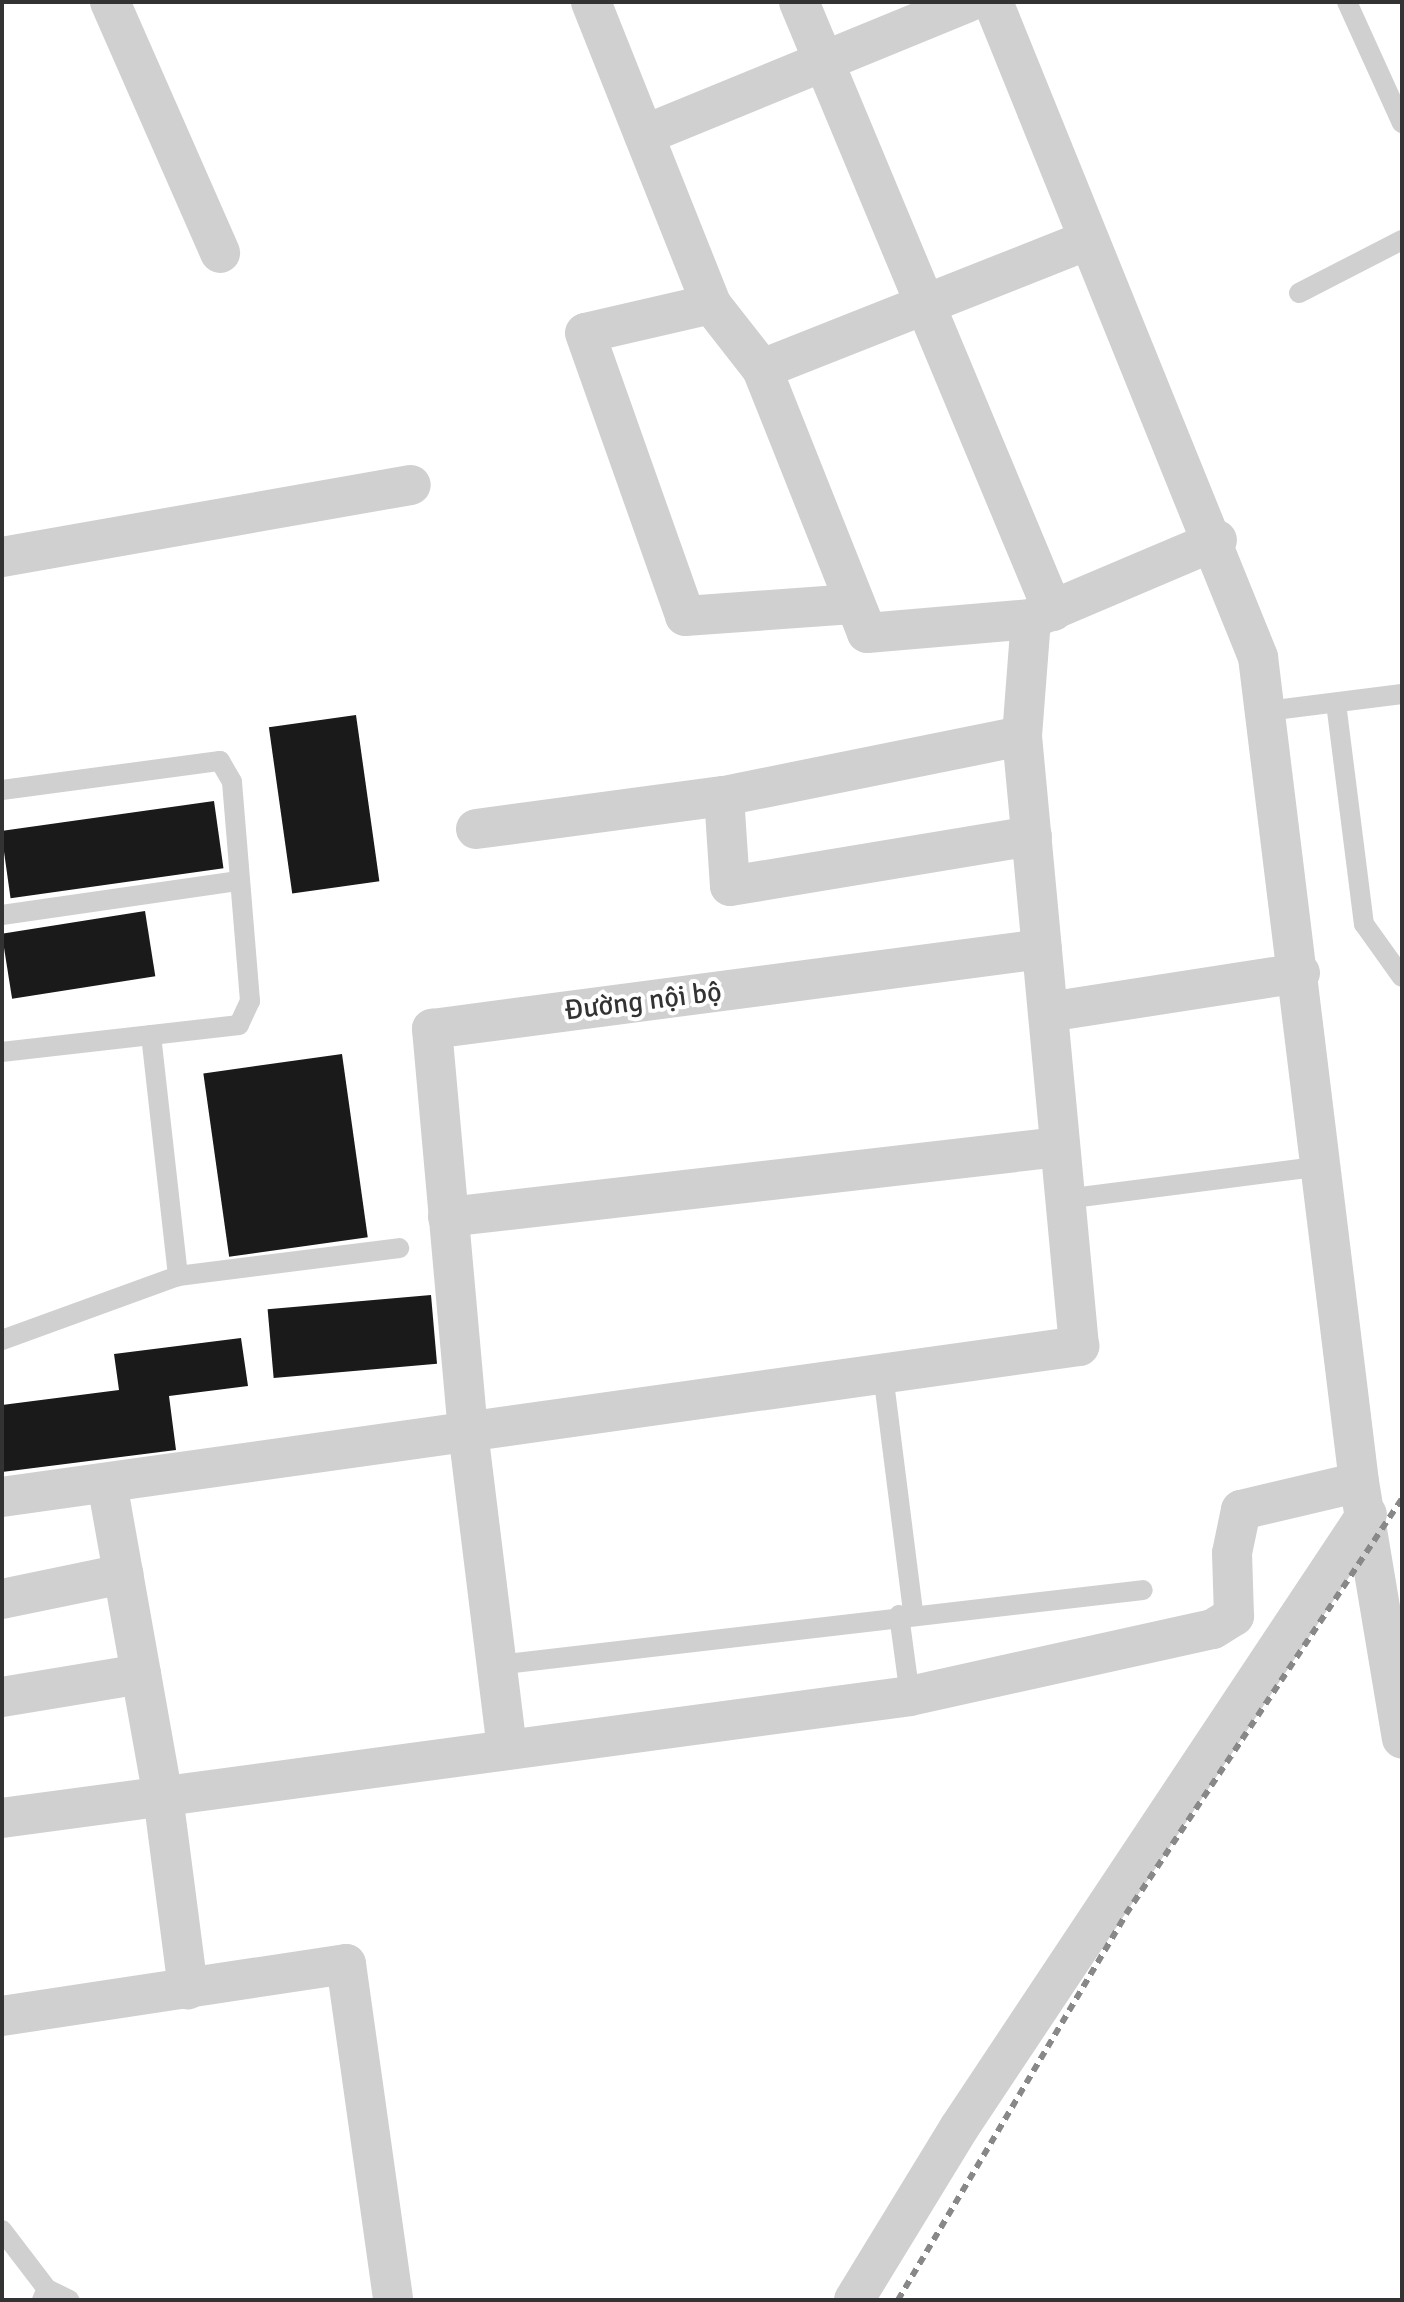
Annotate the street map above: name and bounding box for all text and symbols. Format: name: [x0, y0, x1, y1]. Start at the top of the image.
street label: Đường nội bộ: [563, 975, 723, 1027]

